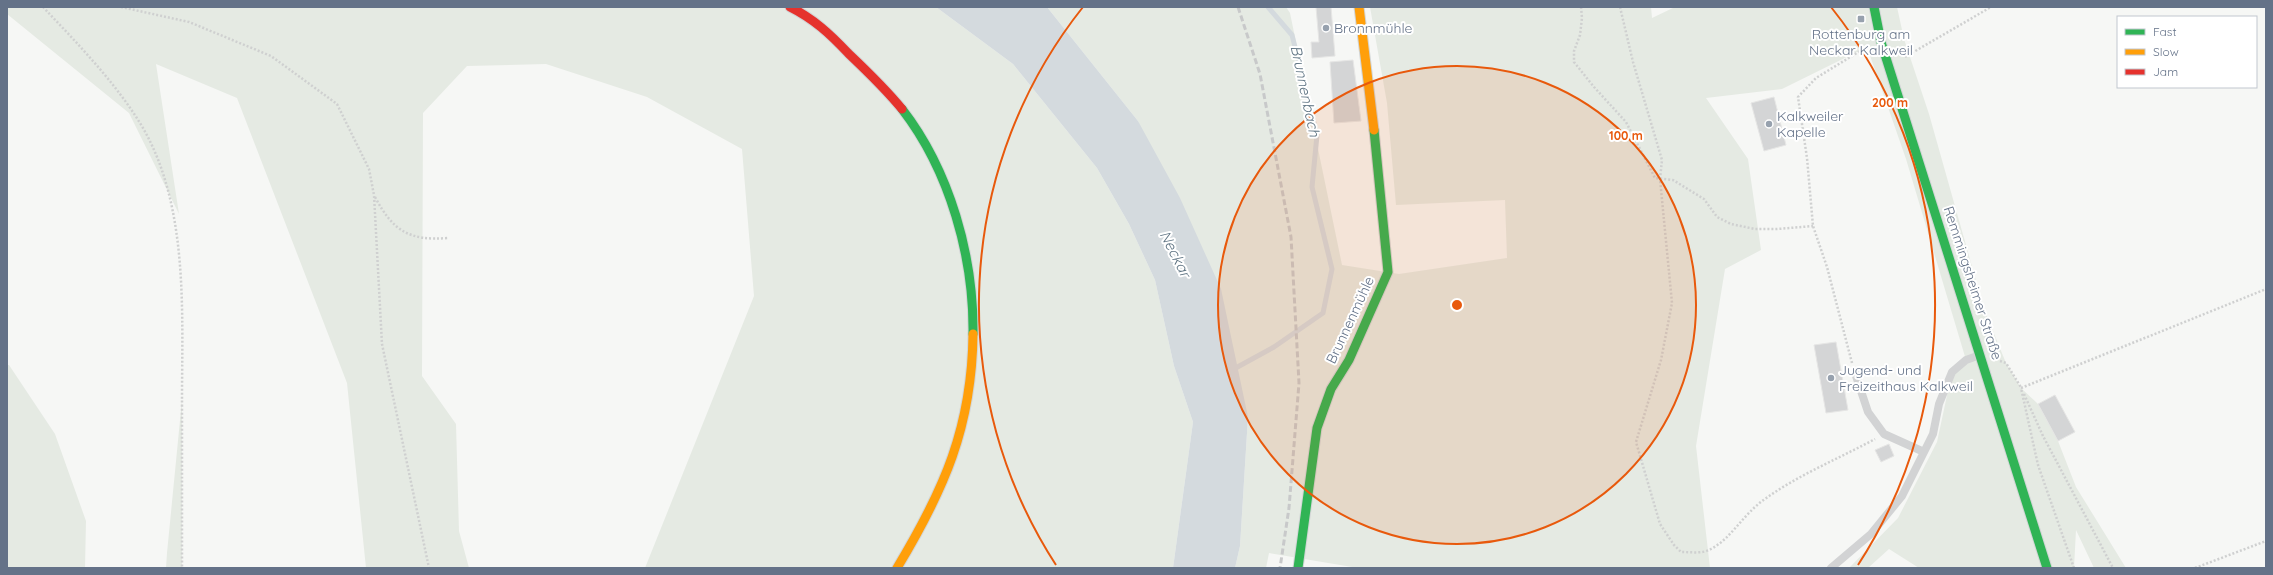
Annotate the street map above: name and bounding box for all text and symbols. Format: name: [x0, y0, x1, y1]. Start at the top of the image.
marker: Rottenburg am Neckar Kalkweil: [1856, 14, 1866, 24]
legend: [2117, 16, 2257, 88]
place label: Bronnmühle: [1334, 19, 1413, 37]
marker: Bronnmühle: [1321, 23, 1331, 33]
text: Fast: [2153, 24, 2177, 39]
place label: Rottenburg am Neckar Kalkweil: [1809, 25, 1913, 59]
water label: Brunnenbach: [1287, 43, 1325, 139]
text: Slow: [2153, 44, 2179, 59]
text: Jam: [2153, 64, 2178, 79]
text: 200 m: [1872, 95, 1908, 110]
place label: Kalkweiler Kapelle: [1777, 107, 1844, 141]
marker: Kalkweiler Kapelle: [1764, 119, 1774, 129]
text: 100 m: [1609, 128, 1643, 143]
street label: Remmingsheimer Straße: [1940, 204, 2006, 362]
water label: Neckar: [1156, 227, 1196, 282]
street label: Brunnenmühle: [1322, 273, 1378, 367]
centre of rings: [1450, 298, 1464, 312]
place label: Jugend- und Freizeithaus Kalkweil: [1839, 361, 1973, 395]
marker: Jugend- und Freizeithaus Kalkweil: [1826, 373, 1836, 383]

